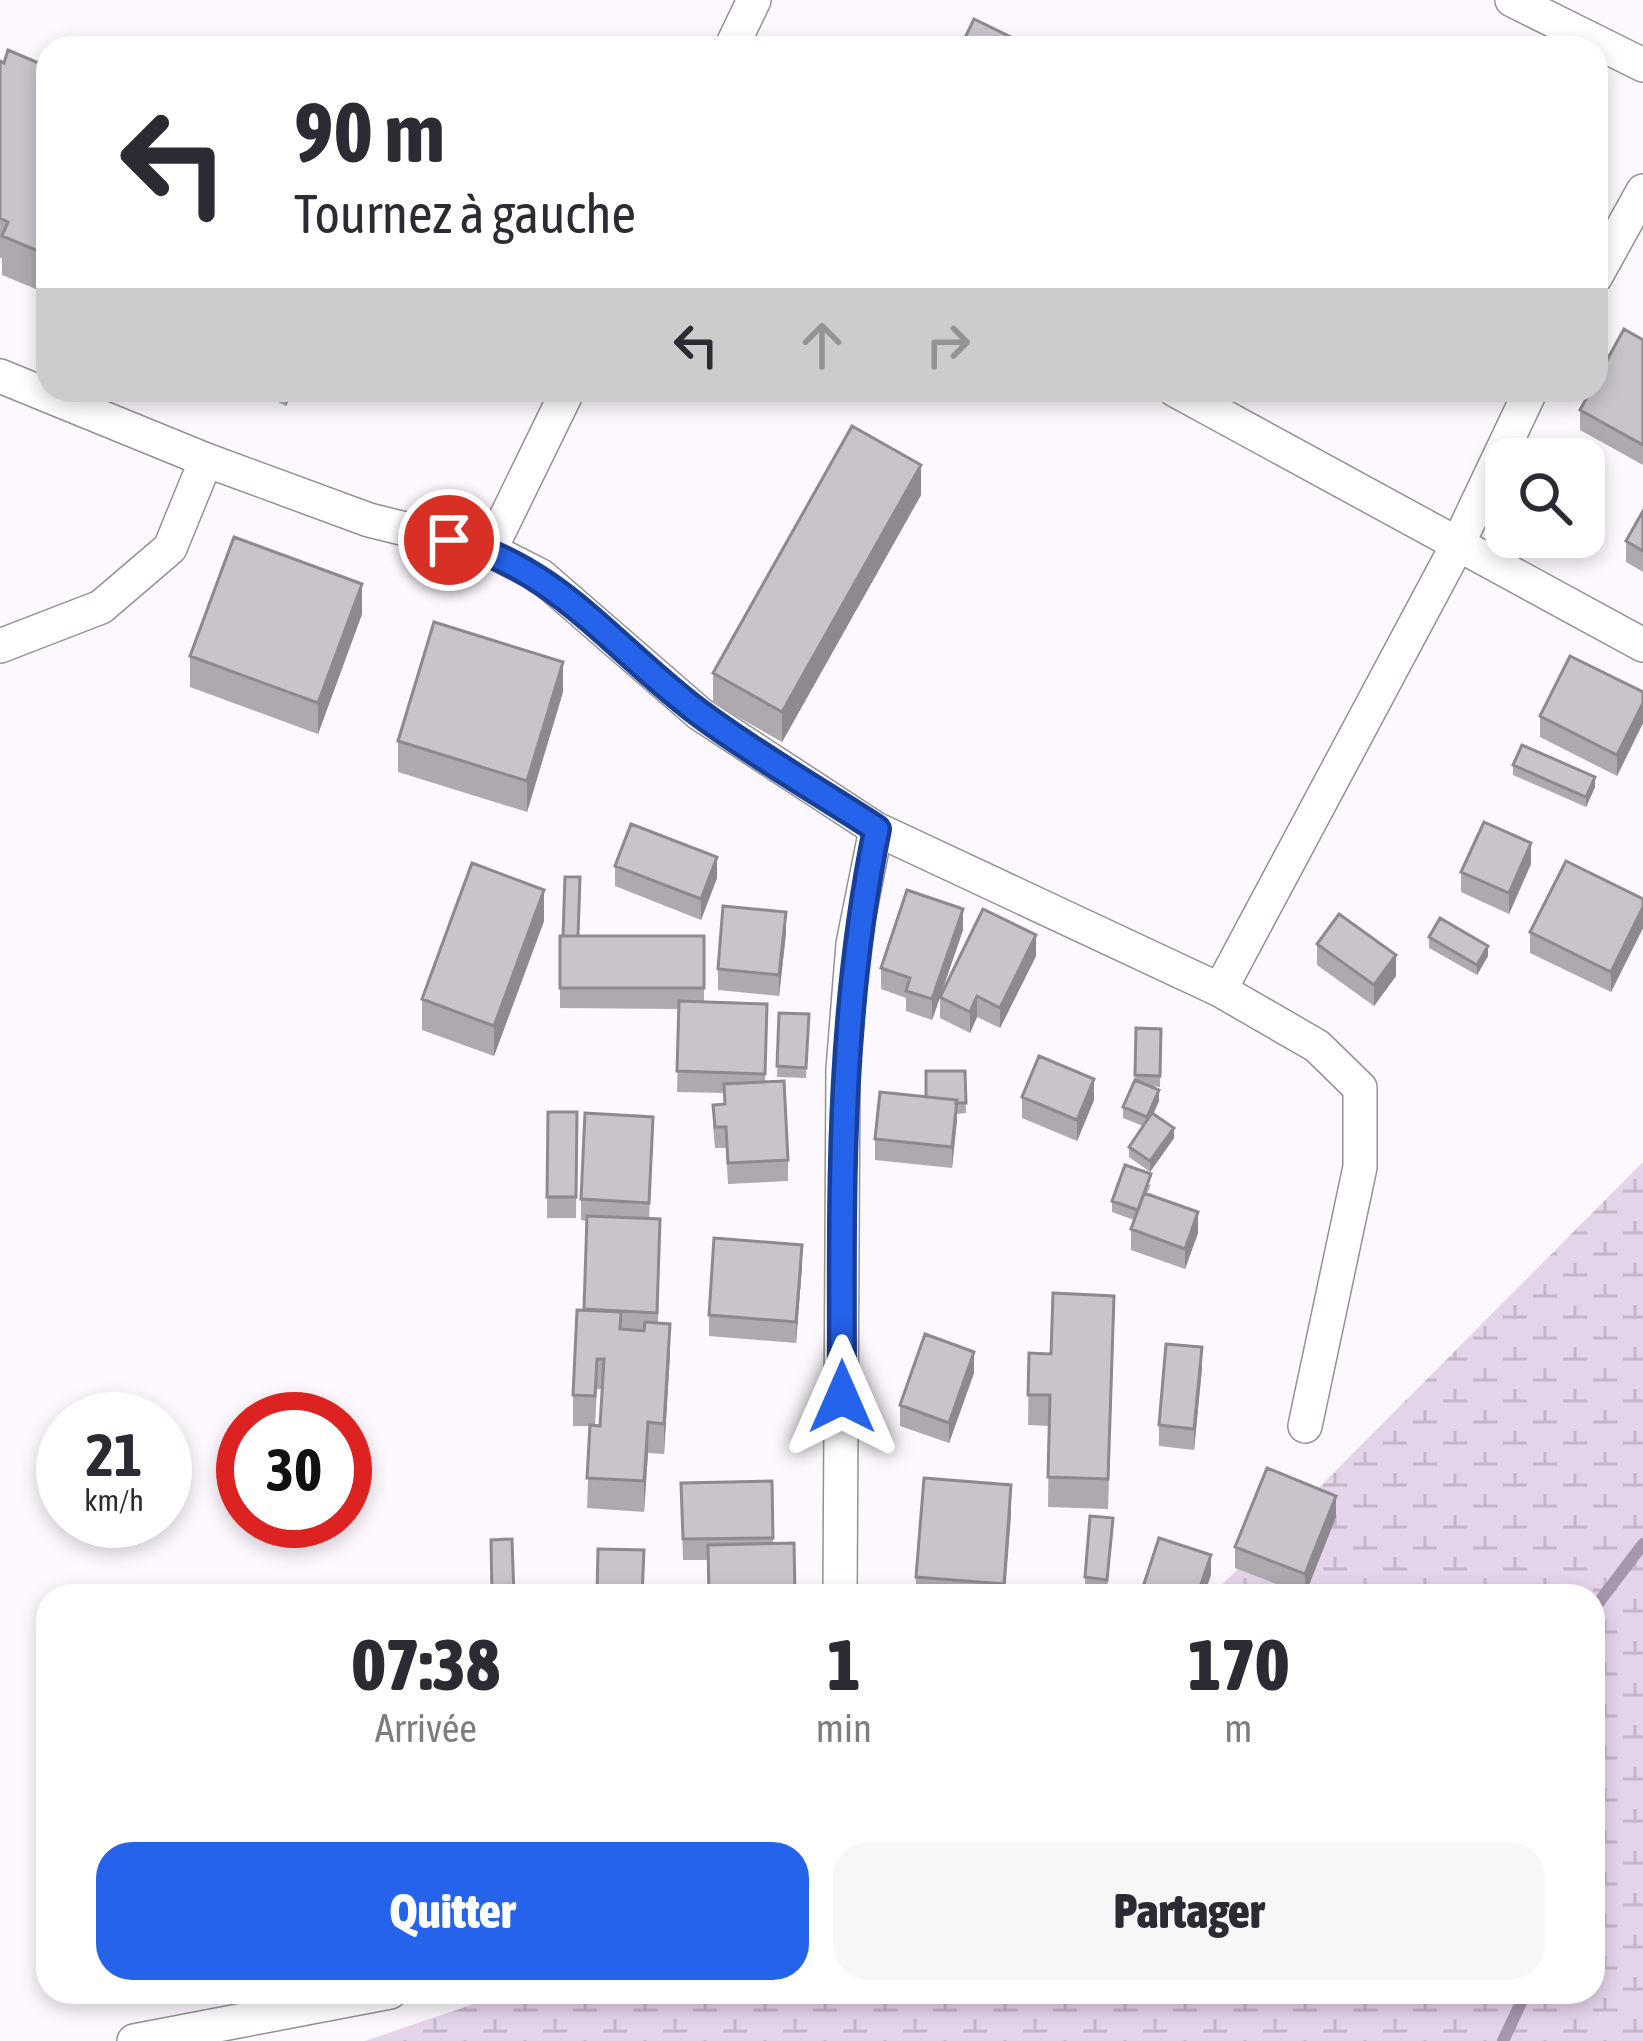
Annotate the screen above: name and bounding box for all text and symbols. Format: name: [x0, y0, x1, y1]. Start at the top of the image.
icon: left: [96, 84, 252, 240]
text: 90 m: [294, 84, 445, 180]
text: Tournez à gauche: [294, 183, 636, 244]
icon: left: [663, 312, 729, 378]
icon: ahead: [789, 312, 855, 378]
icon: right: [915, 312, 981, 378]
map controls: [1485, 438, 1605, 558]
button: search: [1485, 438, 1605, 558]
pin: [398, 489, 500, 591]
icon: arrive: [416, 507, 482, 573]
position arrow: [779, 1334, 905, 1460]
speed limit sign: 30: [216, 1392, 372, 1548]
text: 21: [86, 1420, 142, 1489]
text: km/h: [84, 1483, 144, 1517]
text: 07:38: [352, 1623, 500, 1705]
text: 1: [827, 1623, 861, 1705]
text: 170: [1188, 1623, 1289, 1705]
text: Arrivée: [375, 1706, 477, 1750]
text: min: [816, 1706, 872, 1750]
text: m: [1224, 1706, 1252, 1750]
button: Quitter: [96, 1842, 809, 1980]
button: Partager: [833, 1842, 1545, 1980]

